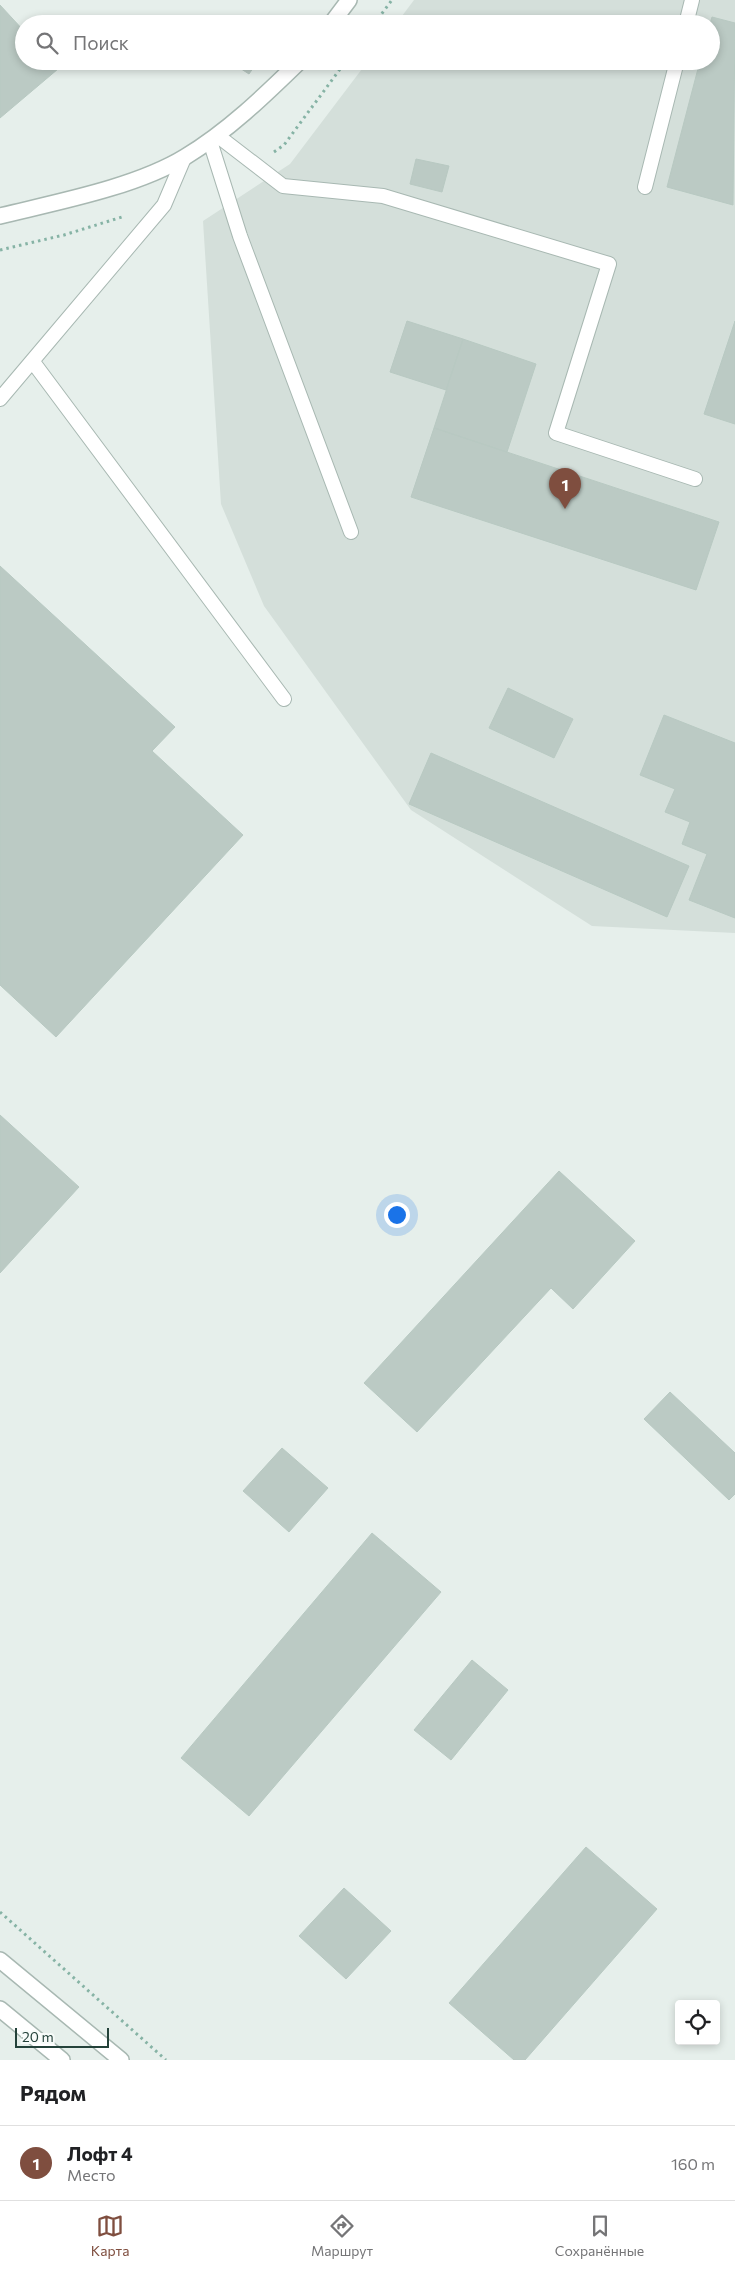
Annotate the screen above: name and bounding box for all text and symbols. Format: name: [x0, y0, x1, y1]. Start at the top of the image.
search box: [15, 15, 720, 70]
icon: search: [33, 29, 61, 57]
text: Поиск: [73, 31, 129, 54]
pin: 1: [549, 468, 581, 509]
your location: [384, 1202, 410, 1228]
map controls: [675, 2000, 720, 2045]
button: locate: [675, 2000, 720, 2045]
scale bar: [15, 2025, 109, 2048]
text: 20 m: [22, 2028, 54, 2045]
text: Рядом: [20, 2080, 86, 2105]
text: Лофт 4: [67, 2142, 133, 2165]
text: 1: [32, 2154, 40, 2173]
text: 160 m: [671, 2154, 715, 2173]
text: Место: [67, 2165, 116, 2184]
tab: Карта: [91, 2212, 129, 2259]
tab: Маршрут: [311, 2212, 373, 2259]
tab: Сохранённые: [555, 2212, 644, 2259]

